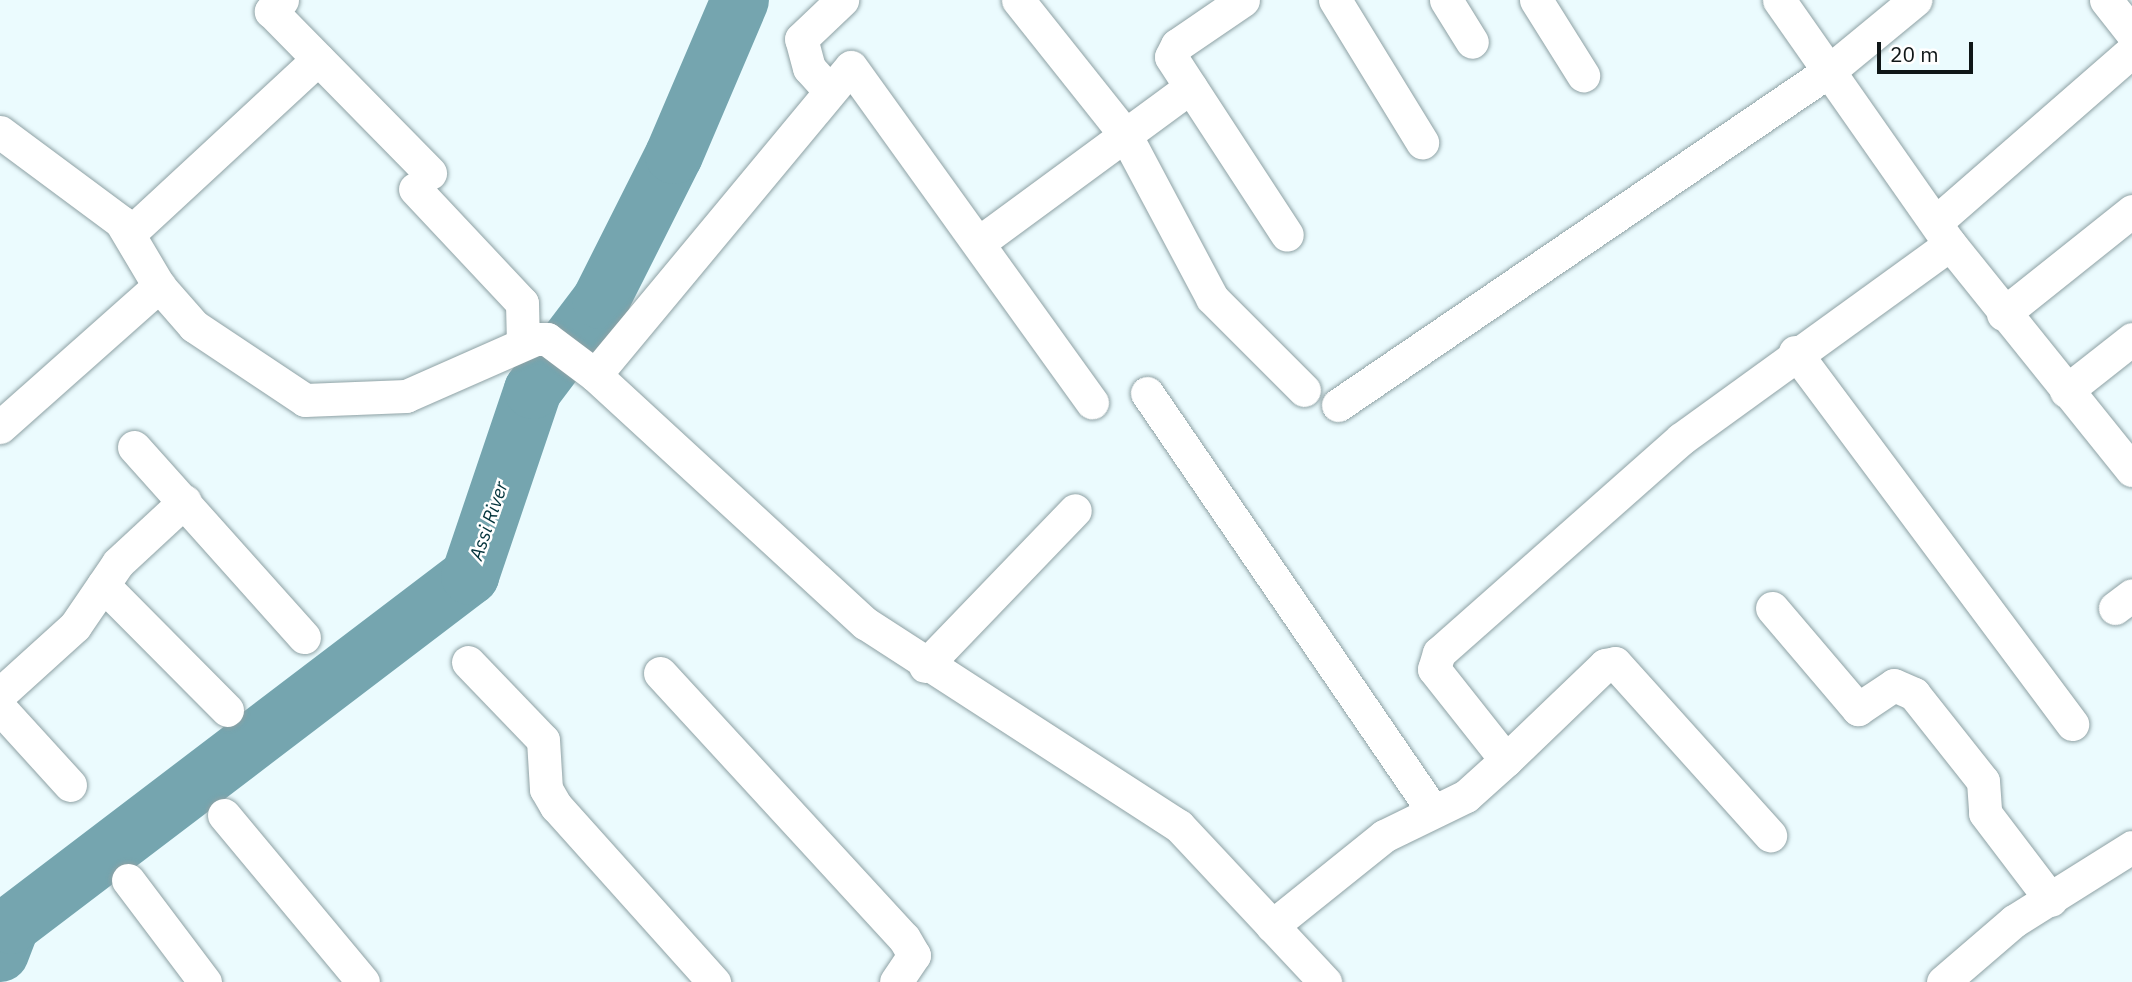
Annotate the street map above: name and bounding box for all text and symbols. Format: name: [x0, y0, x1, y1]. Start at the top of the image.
scale bar: [1880, 28, 1976, 72]
text: 20 m: [1890, 40, 1939, 68]
water label: Assi River: [465, 479, 513, 563]

